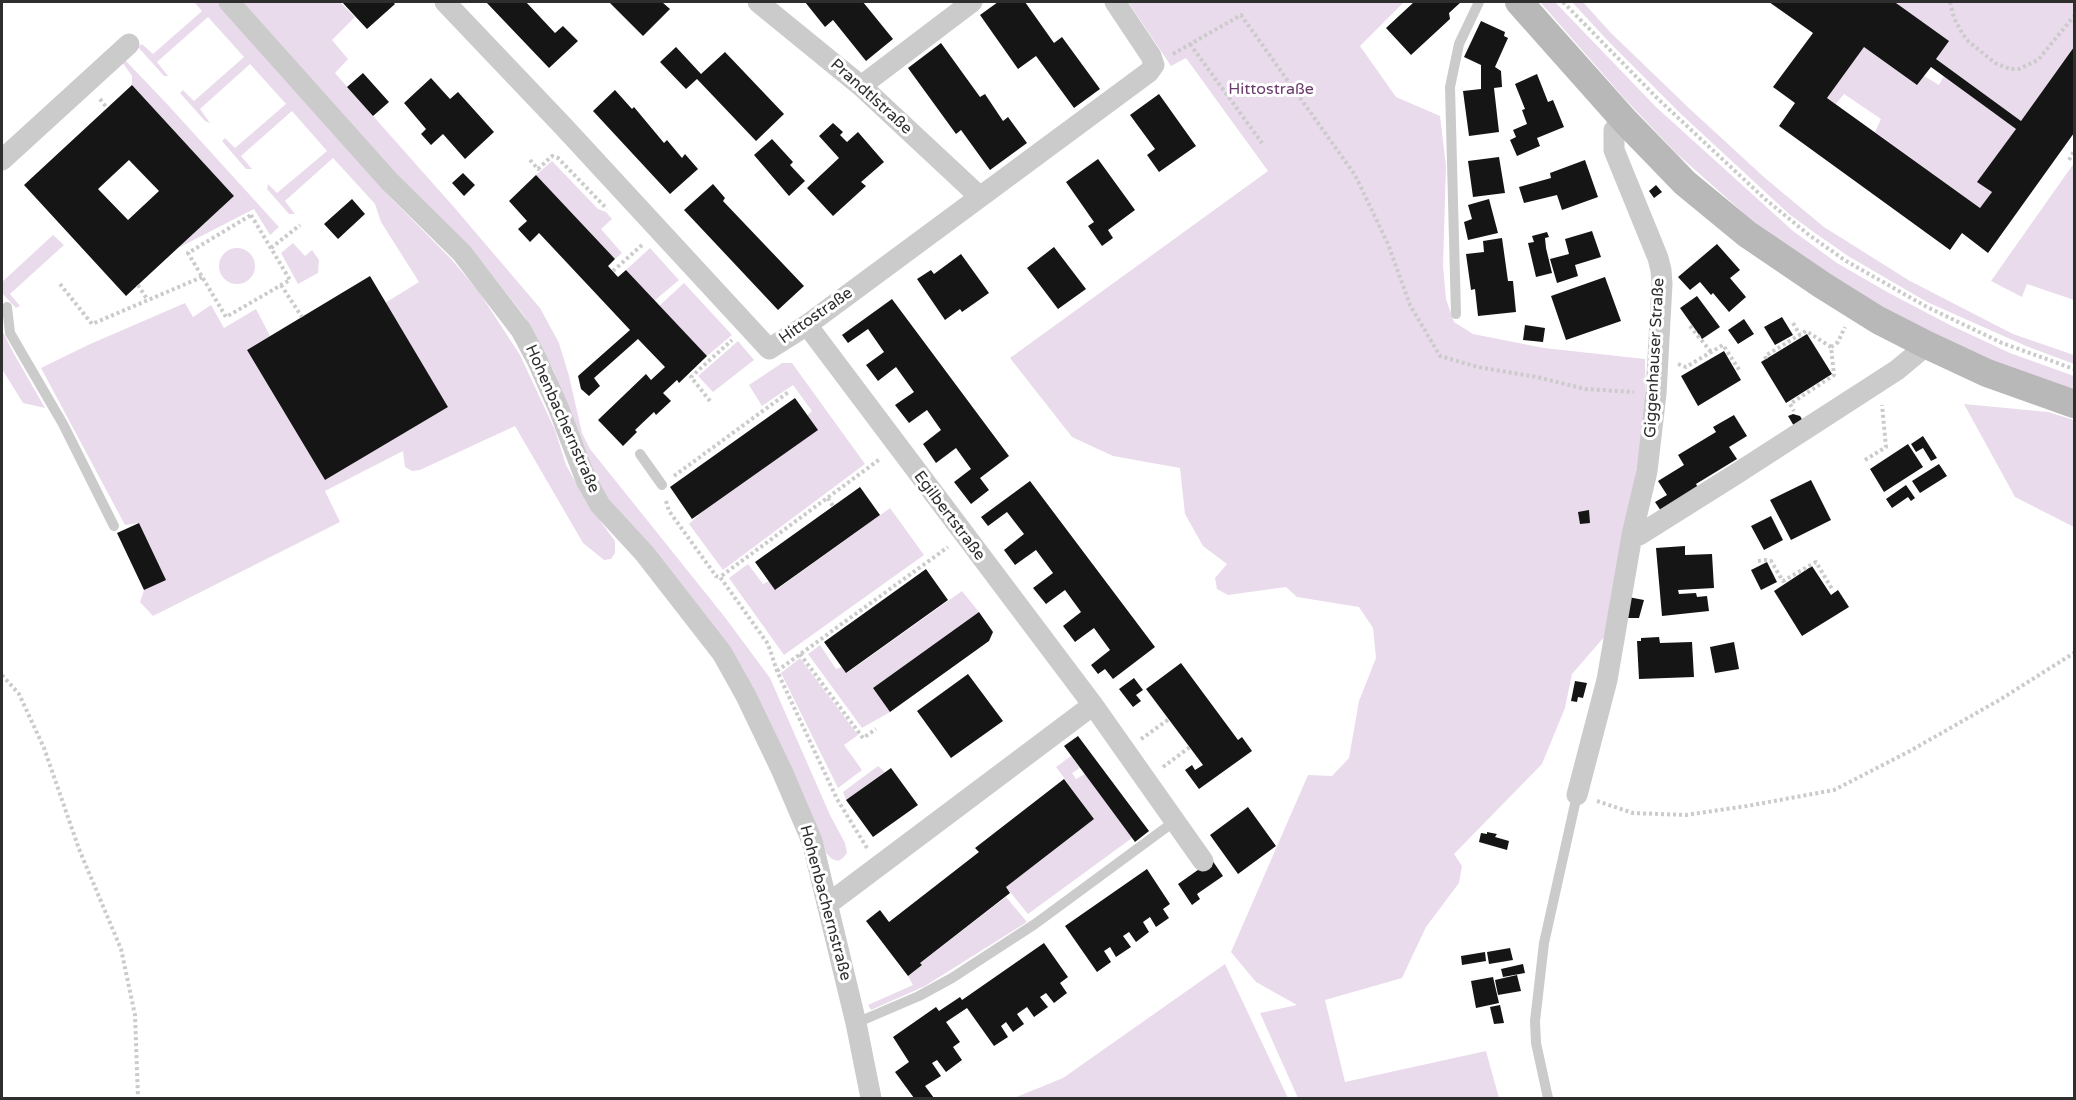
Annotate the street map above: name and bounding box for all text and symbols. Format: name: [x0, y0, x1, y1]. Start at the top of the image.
street label: Prandtlstraße: [826, 55, 916, 139]
park label: Hittostraße: [1228, 80, 1314, 100]
street label: Giggenhauser Straße: [1641, 278, 1669, 438]
street label: Hittostraße: [776, 284, 856, 348]
street label: Hohenbachernstraße: [521, 342, 603, 496]
street label: Egilbertstraße: [909, 467, 989, 565]
street label: Hohenbachernstraße: [795, 823, 855, 983]

